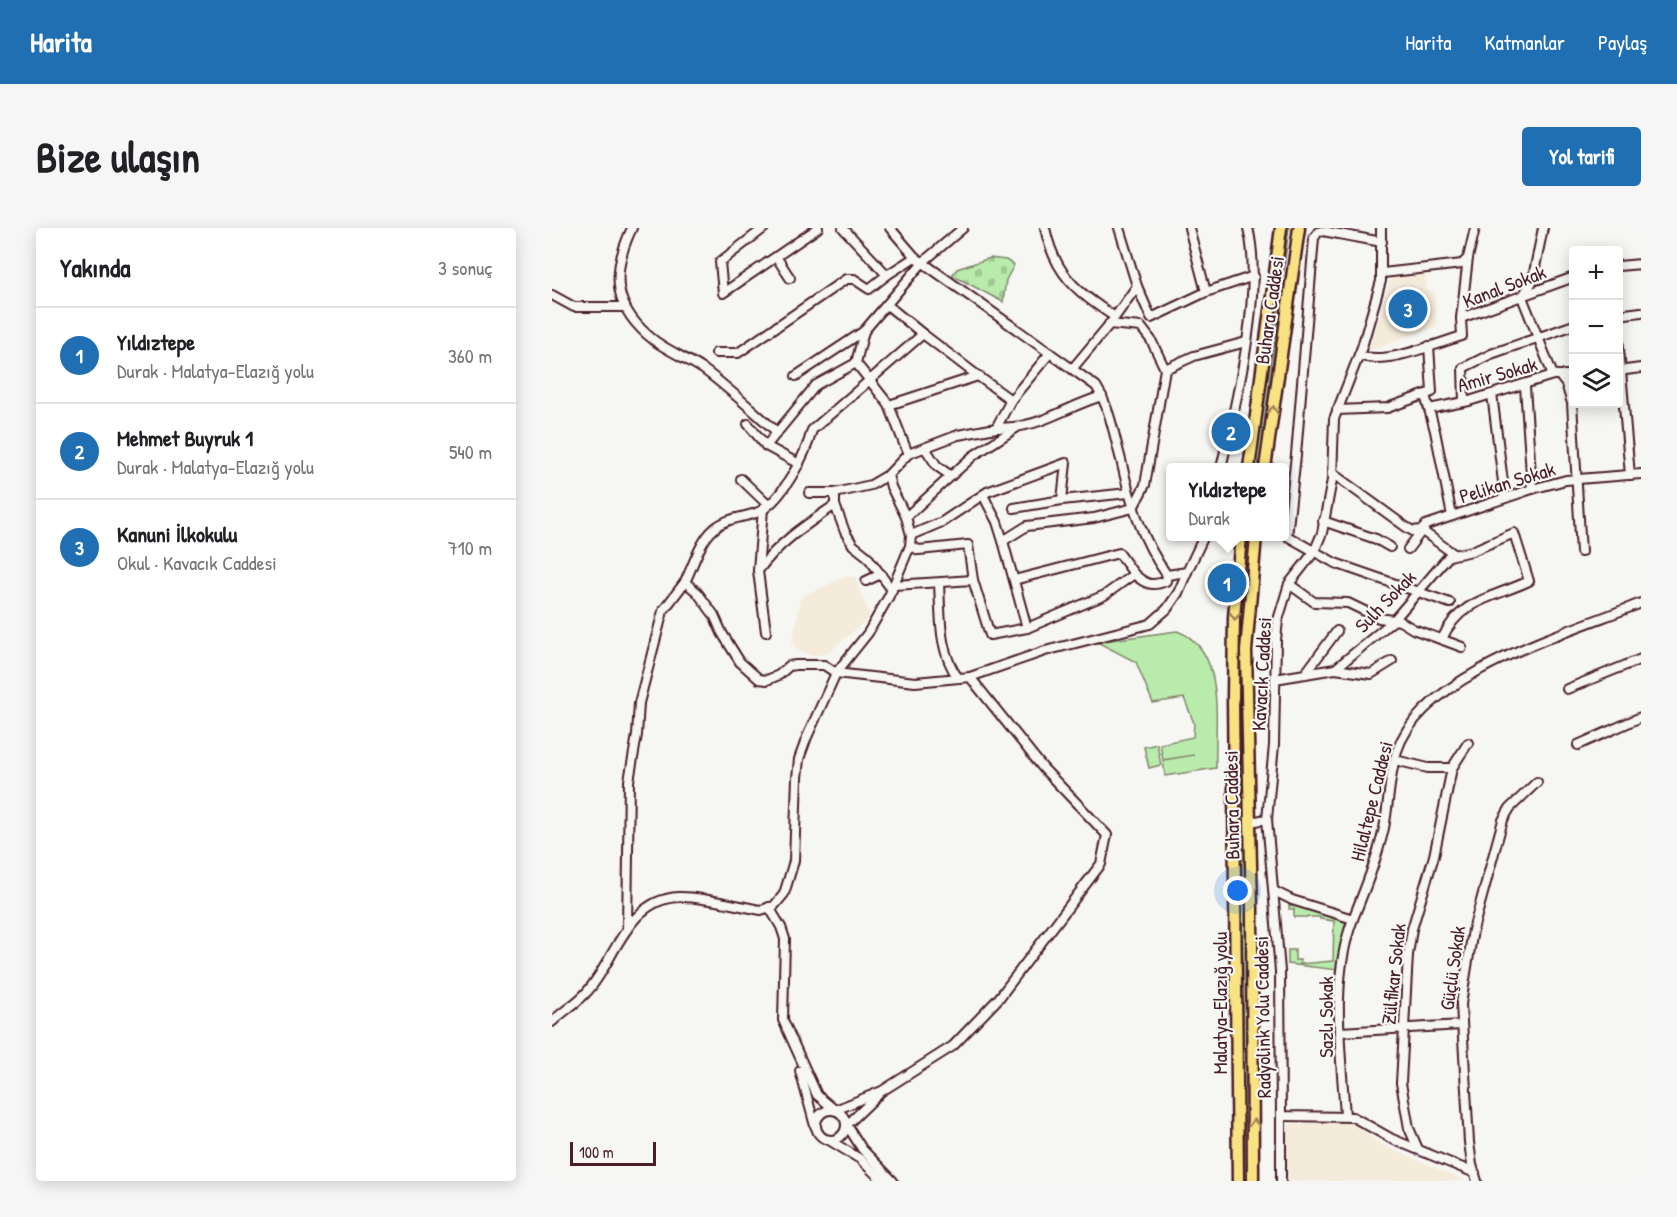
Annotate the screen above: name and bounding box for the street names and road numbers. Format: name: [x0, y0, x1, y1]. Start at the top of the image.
street label: Buhara Caddesi: [1248, 254, 1290, 366]
street label: Kanal Sokak: [1459, 258, 1549, 314]
street label: Amir Sokak: [1454, 350, 1540, 398]
street label: Pelikan Sokak: [1456, 455, 1558, 509]
street label: Sulh Sokak: [1348, 564, 1422, 638]
street label: Kavacık Caddesi: [1245, 616, 1277, 732]
street label: Hilaltepe Caddesi: [1343, 738, 1399, 864]
street label: Buhara Caddesi: [1217, 750, 1245, 860]
street label: Zülfikar Sokak: [1374, 922, 1412, 1026]
street label: Güçlü Sokak: [1433, 924, 1471, 1012]
street label: Malatya-Elazığ yolu: [1206, 932, 1233, 1074]
street label: Radyolink Yolu Caddesi: [1247, 936, 1277, 1098]
street label: Sazlı Sokak: [1312, 976, 1339, 1058]

